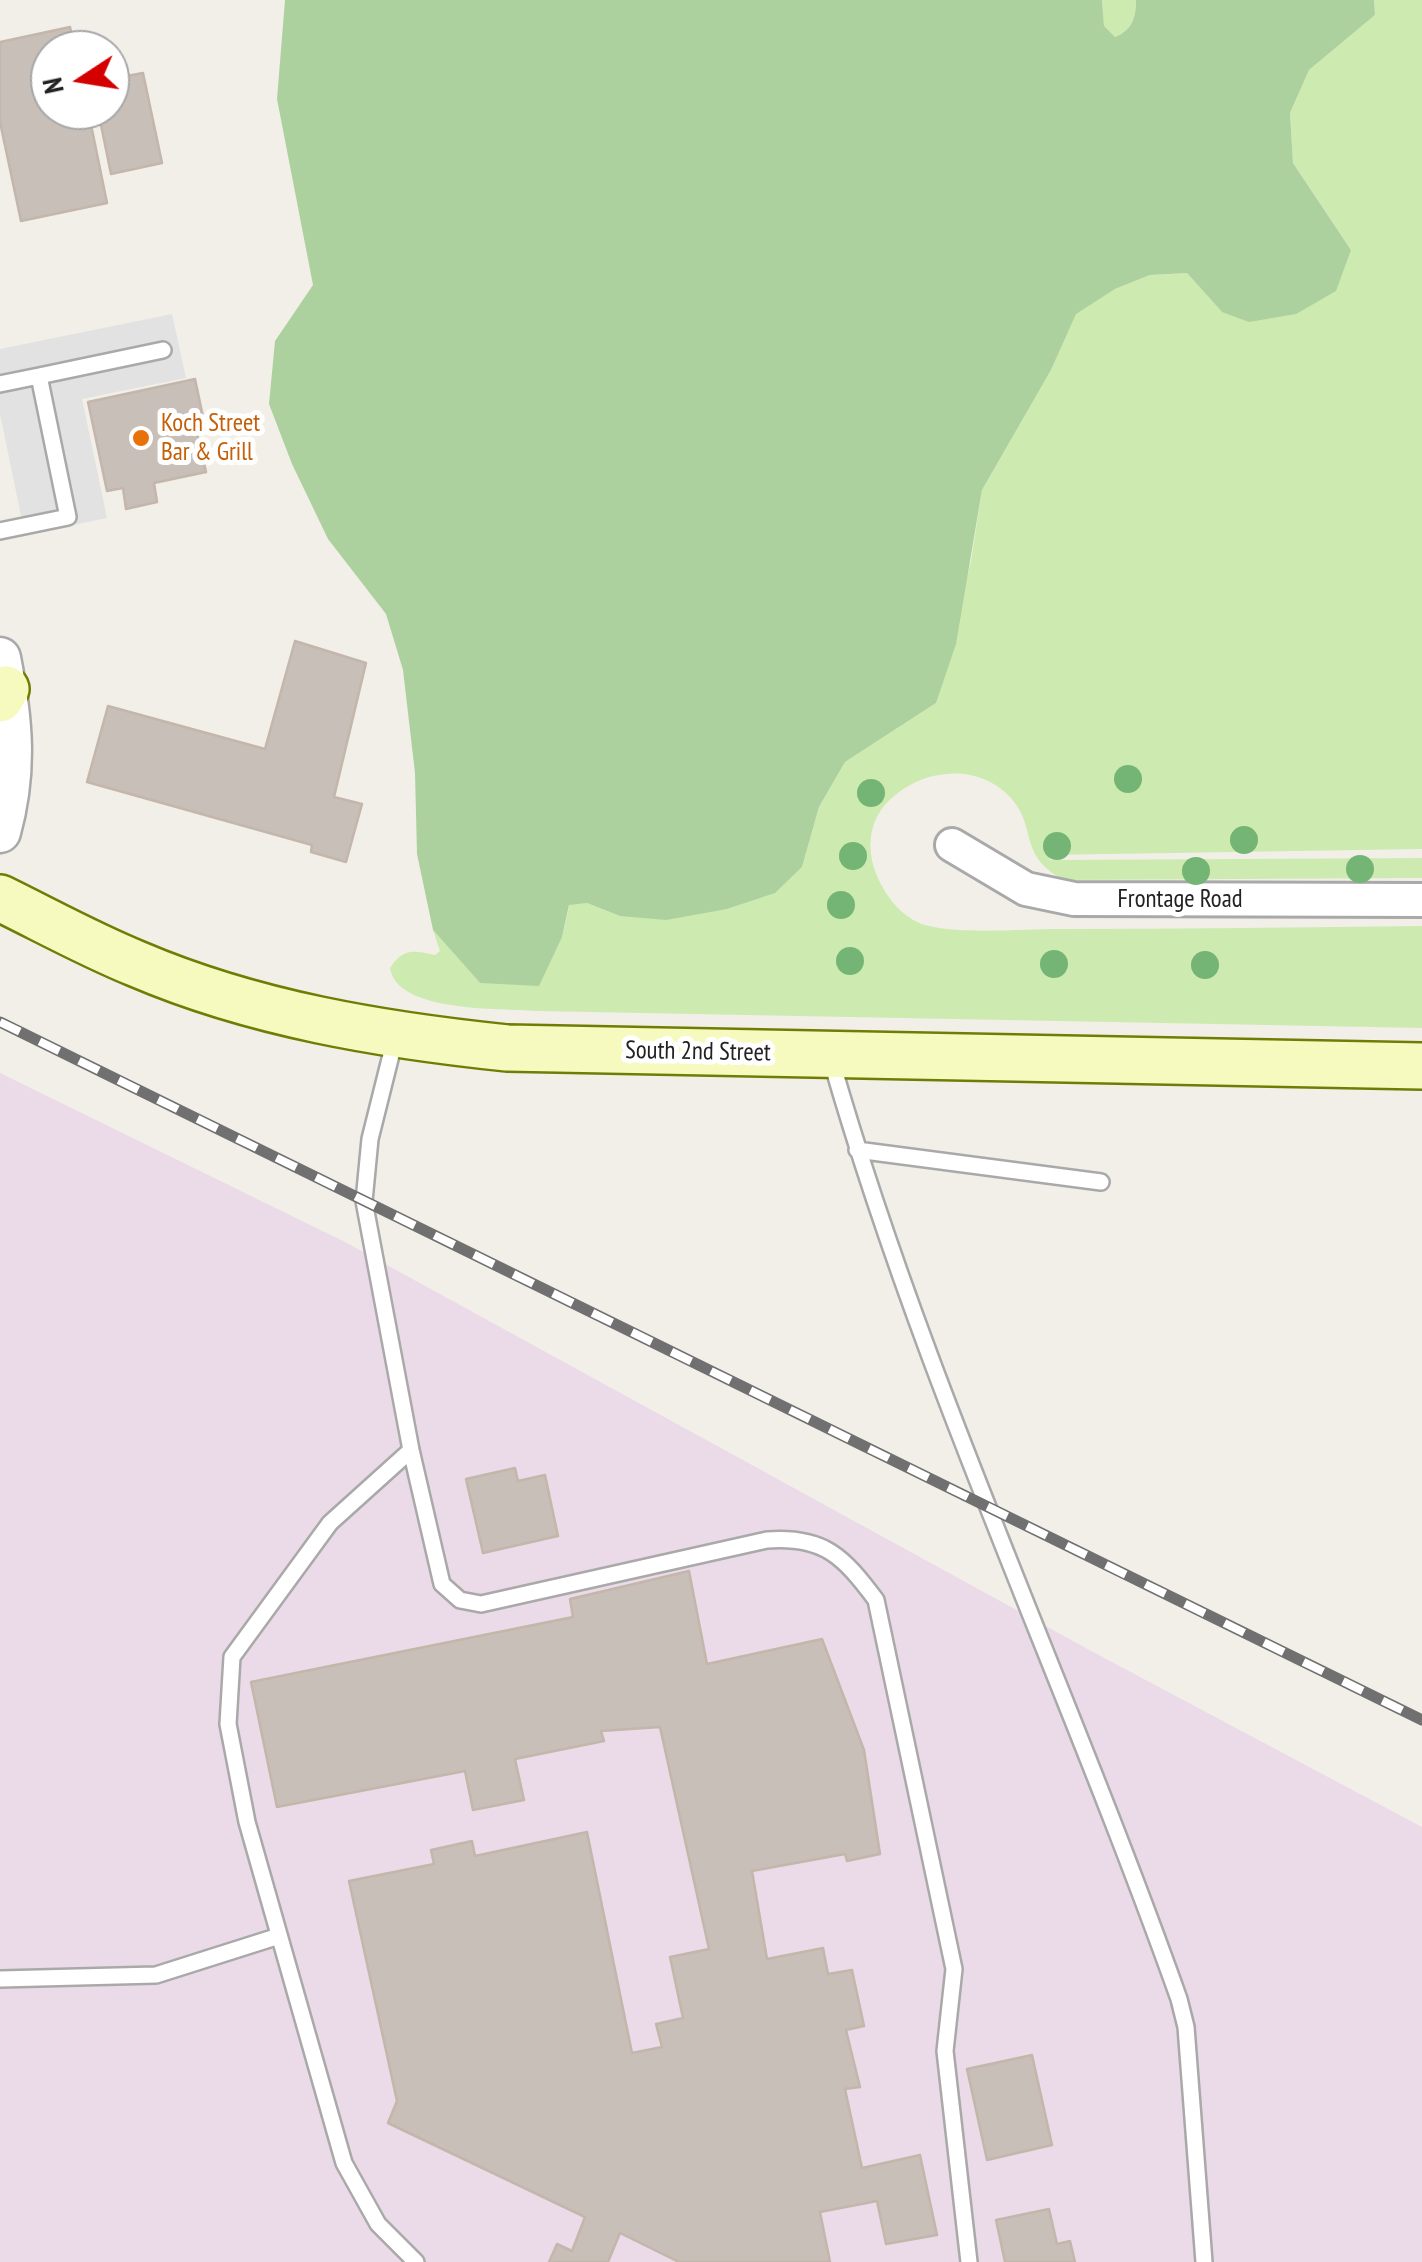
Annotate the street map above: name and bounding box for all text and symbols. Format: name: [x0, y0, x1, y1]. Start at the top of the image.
north arrow: [30, 30, 130, 130]
text: N: [32, 75, 72, 97]
place label: Koch Street Bar & Grill: [161, 409, 260, 468]
marker: Koch Street Bar & Grill: [130, 427, 152, 449]
street label: Frontage Road: [1118, 885, 1242, 915]
street label: South 2nd Street: [625, 1036, 771, 1068]

